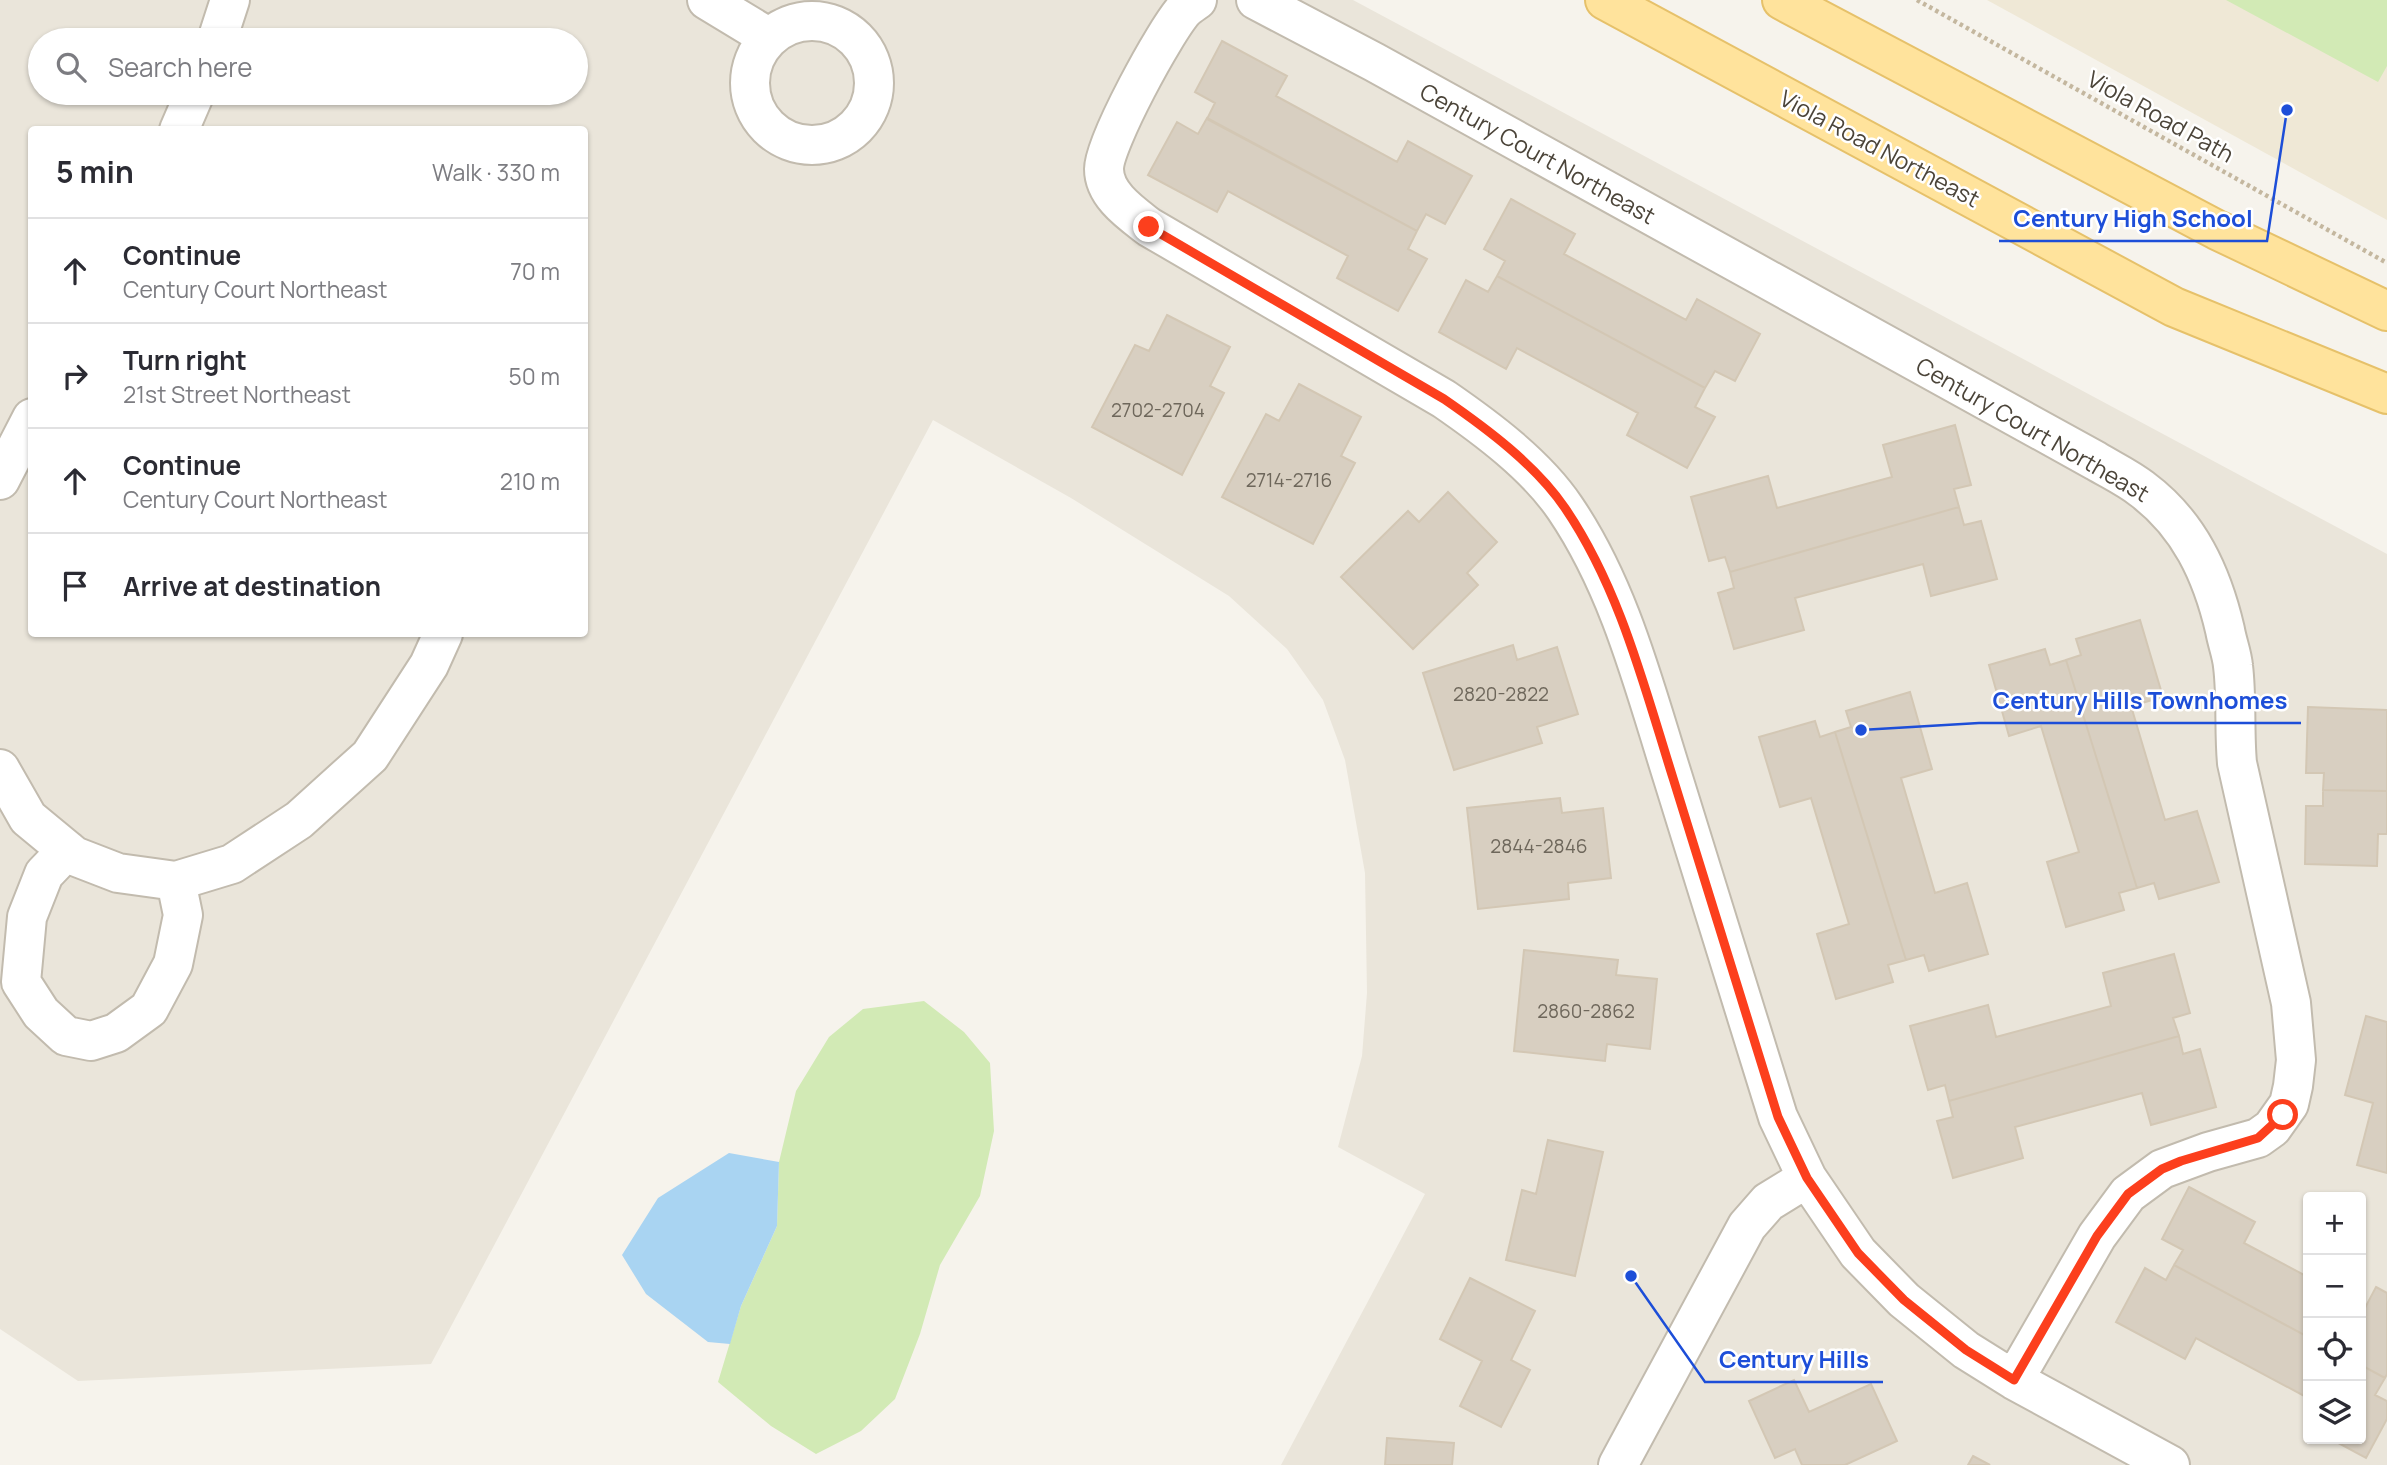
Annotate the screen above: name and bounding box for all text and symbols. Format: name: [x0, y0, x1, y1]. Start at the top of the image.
search box: [28, 28, 588, 105]
icon: search: [52, 48, 90, 86]
text: Search here: [108, 49, 253, 85]
street label: Viola Road Path: [2082, 62, 2240, 170]
street label: Century Court Northeast: [1415, 75, 1661, 231]
street label: Viola Road Northeast: [1774, 82, 1986, 214]
text: 5 min: [56, 151, 134, 192]
text: Walk · 330 m: [432, 156, 560, 188]
callout: Century High School: [1999, 196, 2267, 241]
text: Century High School: [2013, 201, 2253, 234]
route end: [1133, 211, 1164, 242]
text: Continue: [123, 237, 241, 273]
icon: ahead: [56, 252, 94, 290]
text: 70 m: [510, 255, 560, 287]
text: Century Court Northeast: [123, 273, 388, 305]
text: Turn right: [123, 342, 247, 378]
street label: Century Court Northeast: [1910, 349, 2156, 509]
icon: right: [56, 357, 94, 395]
text: 50 m: [509, 360, 560, 392]
text: 21st Street Northeast: [123, 378, 351, 410]
house number: 2702-2704: [1111, 397, 1205, 423]
text: Continue: [123, 447, 241, 483]
icon: ahead: [56, 462, 94, 500]
text: 210 m: [500, 465, 560, 497]
house number: 2714-2716: [1246, 467, 1332, 493]
text: Century Court Northeast: [123, 483, 388, 515]
icon: arrive: [56, 567, 94, 605]
text: Arrive at destination: [123, 568, 381, 604]
callout: Century Hills Townhomes: [1979, 678, 2301, 723]
house number: 2820-2822: [1453, 681, 1549, 707]
text: Century Hills Townhomes: [1993, 683, 2287, 716]
house number: 2844-2846: [1490, 833, 1588, 859]
house number: 2860-2862: [1537, 998, 1635, 1024]
route start: [2267, 1099, 2298, 1130]
map controls: [2303, 1192, 2366, 1444]
button: +: [2303, 1192, 2366, 1255]
button: −: [2303, 1255, 2366, 1318]
button: locate: [2303, 1318, 2366, 1381]
callout: Century Hills: [1705, 1337, 1883, 1382]
text: Century Hills: [1719, 1342, 1869, 1375]
button: layers: [2303, 1381, 2366, 1444]

